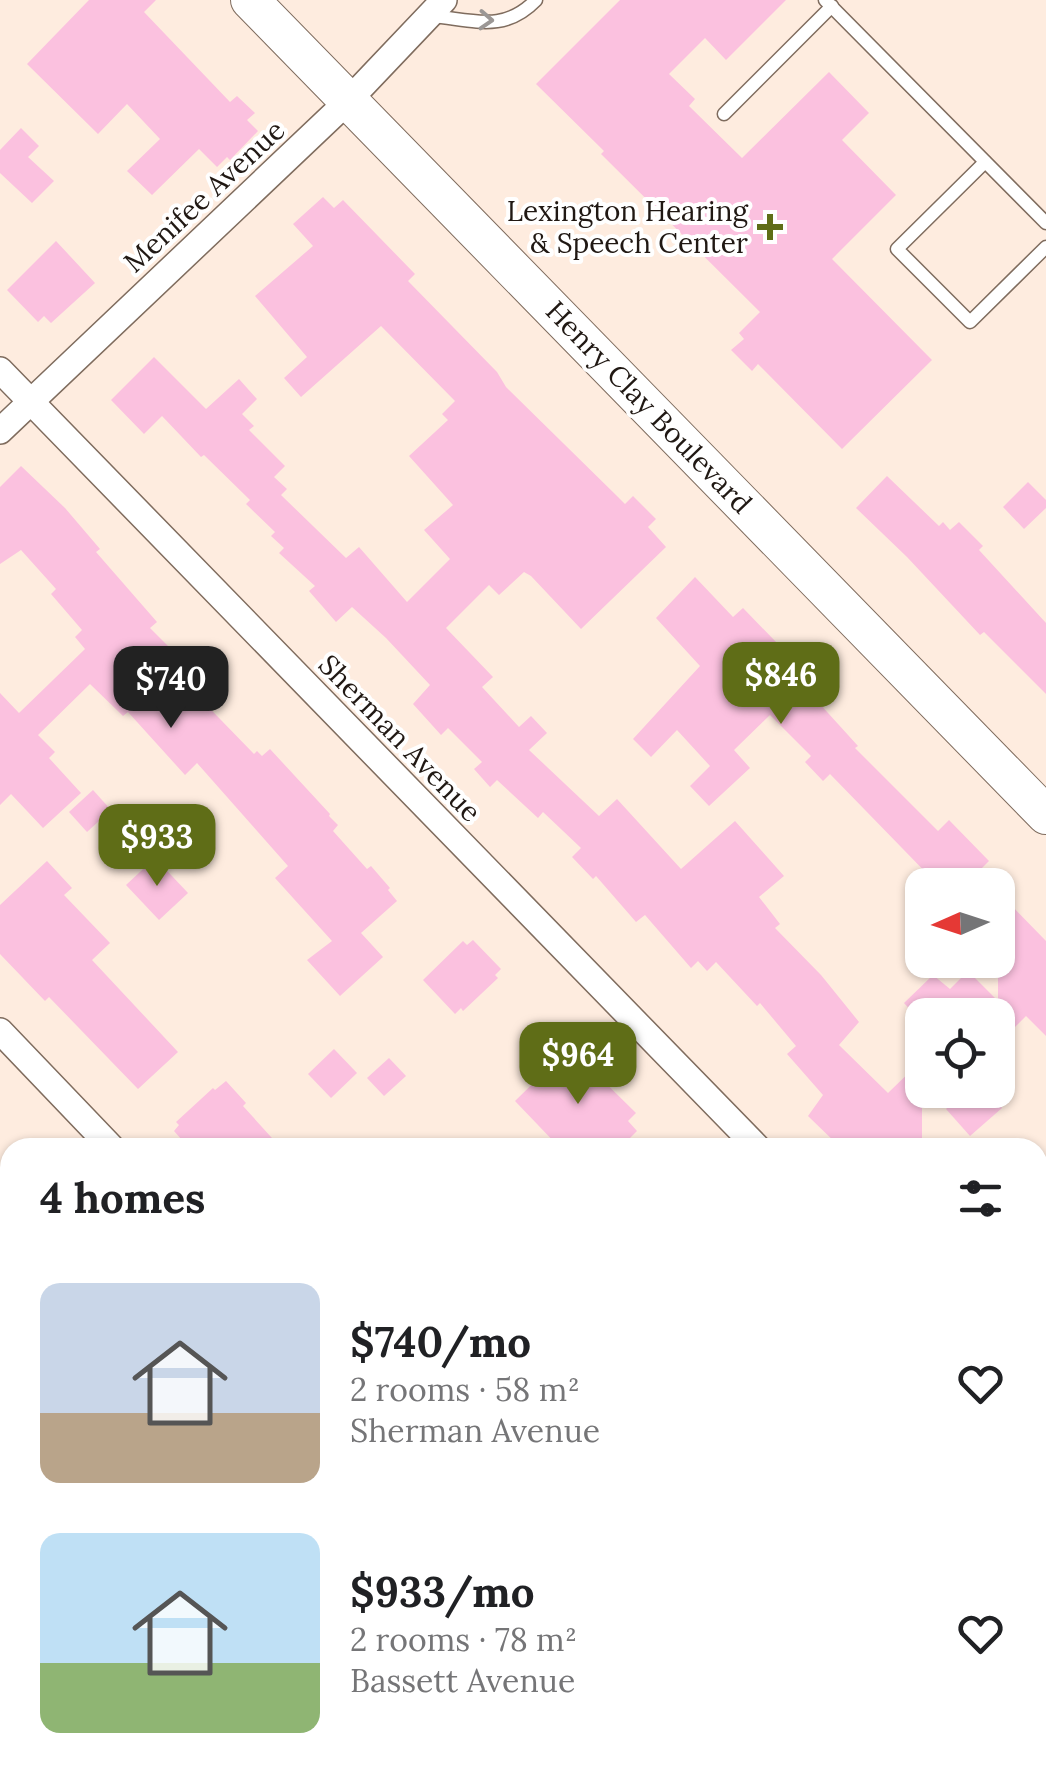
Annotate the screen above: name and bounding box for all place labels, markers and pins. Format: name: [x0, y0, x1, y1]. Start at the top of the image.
place label: Lexington Hearing & Speech Center: [507, 193, 749, 261]
marker: Lexington Hearing & Speech Center: [757, 214, 783, 240]
pin: $846: [722, 642, 840, 727]
pin: $740: [112, 646, 230, 731]
pin: $933: [98, 804, 216, 889]
pin: $964: [519, 1022, 637, 1107]

